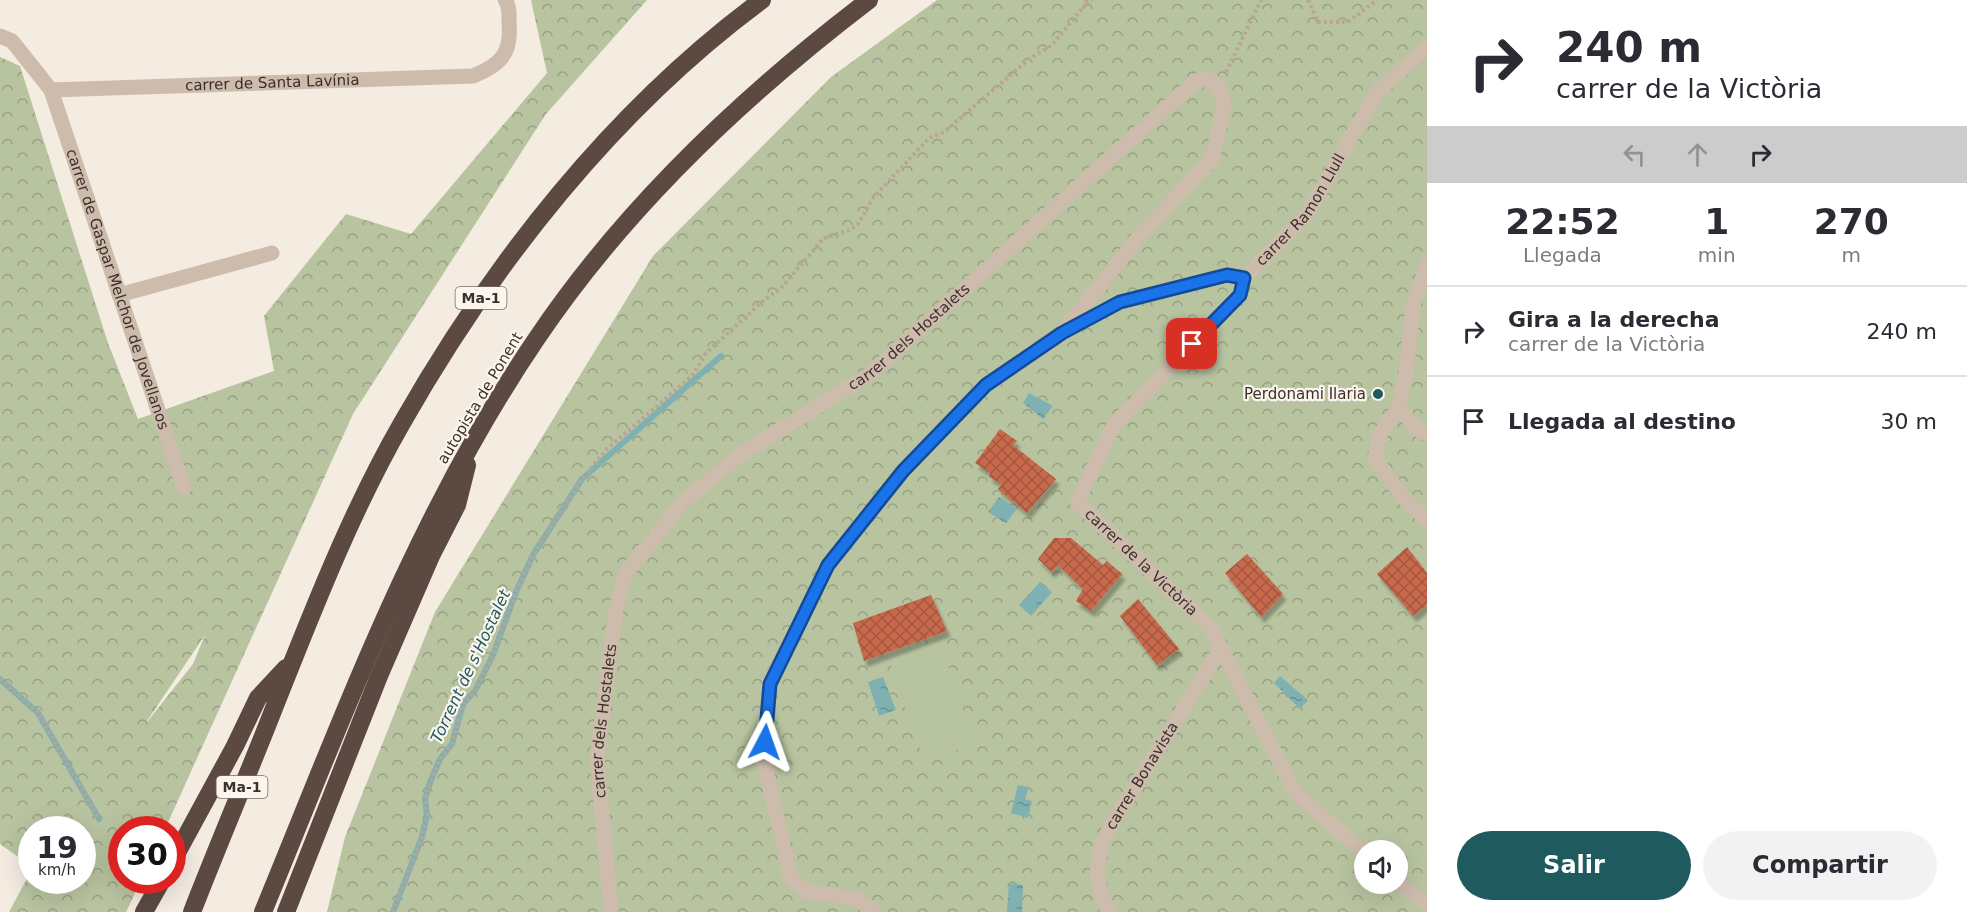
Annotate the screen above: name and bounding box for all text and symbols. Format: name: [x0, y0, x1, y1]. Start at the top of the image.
text: 240 m: [1556, 23, 1702, 72]
icon: right: [1457, 24, 1535, 102]
street label: carrer de Santa Lavínia: [185, 71, 360, 95]
text: carrer de la Victòria: [1556, 73, 1822, 104]
icon: left: [1618, 138, 1651, 171]
icon: ahead: [1681, 138, 1714, 171]
icon: right: [1744, 138, 1777, 171]
street label: carrer de Gaspar Melchor de Jovellanos: [62, 146, 173, 432]
street label: carrer Ramon Llull: [1252, 150, 1349, 270]
text: 22:52: [1505, 201, 1620, 242]
text: 1: [1704, 201, 1729, 242]
text: 270: [1814, 201, 1889, 242]
text: Llegada: [1523, 243, 1602, 267]
text: min: [1698, 243, 1736, 267]
text: m: [1842, 243, 1861, 267]
street label: carrer dels Hostalets: [845, 279, 974, 394]
road number: Ma-1: [456, 287, 506, 309]
text: Gira a la derecha: [1508, 307, 1720, 332]
icon: right: [1457, 315, 1490, 348]
pin: [1166, 318, 1217, 369]
text: 240 m: [1867, 319, 1937, 344]
icon: arrive: [1175, 327, 1208, 360]
street label: autopista de Ponent: [434, 329, 527, 467]
text: carrer de la Victòria: [1508, 332, 1705, 356]
place label: Perdonami Ilaria: [1244, 385, 1366, 403]
marker: Perdonami Ilaria: [1371, 387, 1385, 401]
icon: arrive: [1457, 405, 1490, 438]
text: Llegada al destino: [1508, 409, 1736, 434]
text: 30 m: [1881, 409, 1937, 434]
street label: carrer de la Victòria: [1081, 505, 1201, 620]
water label: Torrent de s'Hostalet: [427, 586, 515, 746]
street label: carrer dels Hostalets: [588, 643, 621, 799]
position arrow: [733, 710, 797, 774]
street label: carrer Bonavista: [1102, 718, 1182, 833]
road number: Ma-1: [216, 776, 268, 798]
speed limit sign: 30: [108, 816, 186, 894]
text: 19: [36, 830, 78, 865]
button: Salir: [1457, 831, 1691, 900]
button: Compartir: [1703, 831, 1937, 900]
map controls: [1354, 840, 1408, 894]
button: sound: [1354, 840, 1408, 894]
text: km/h: [38, 861, 76, 879]

